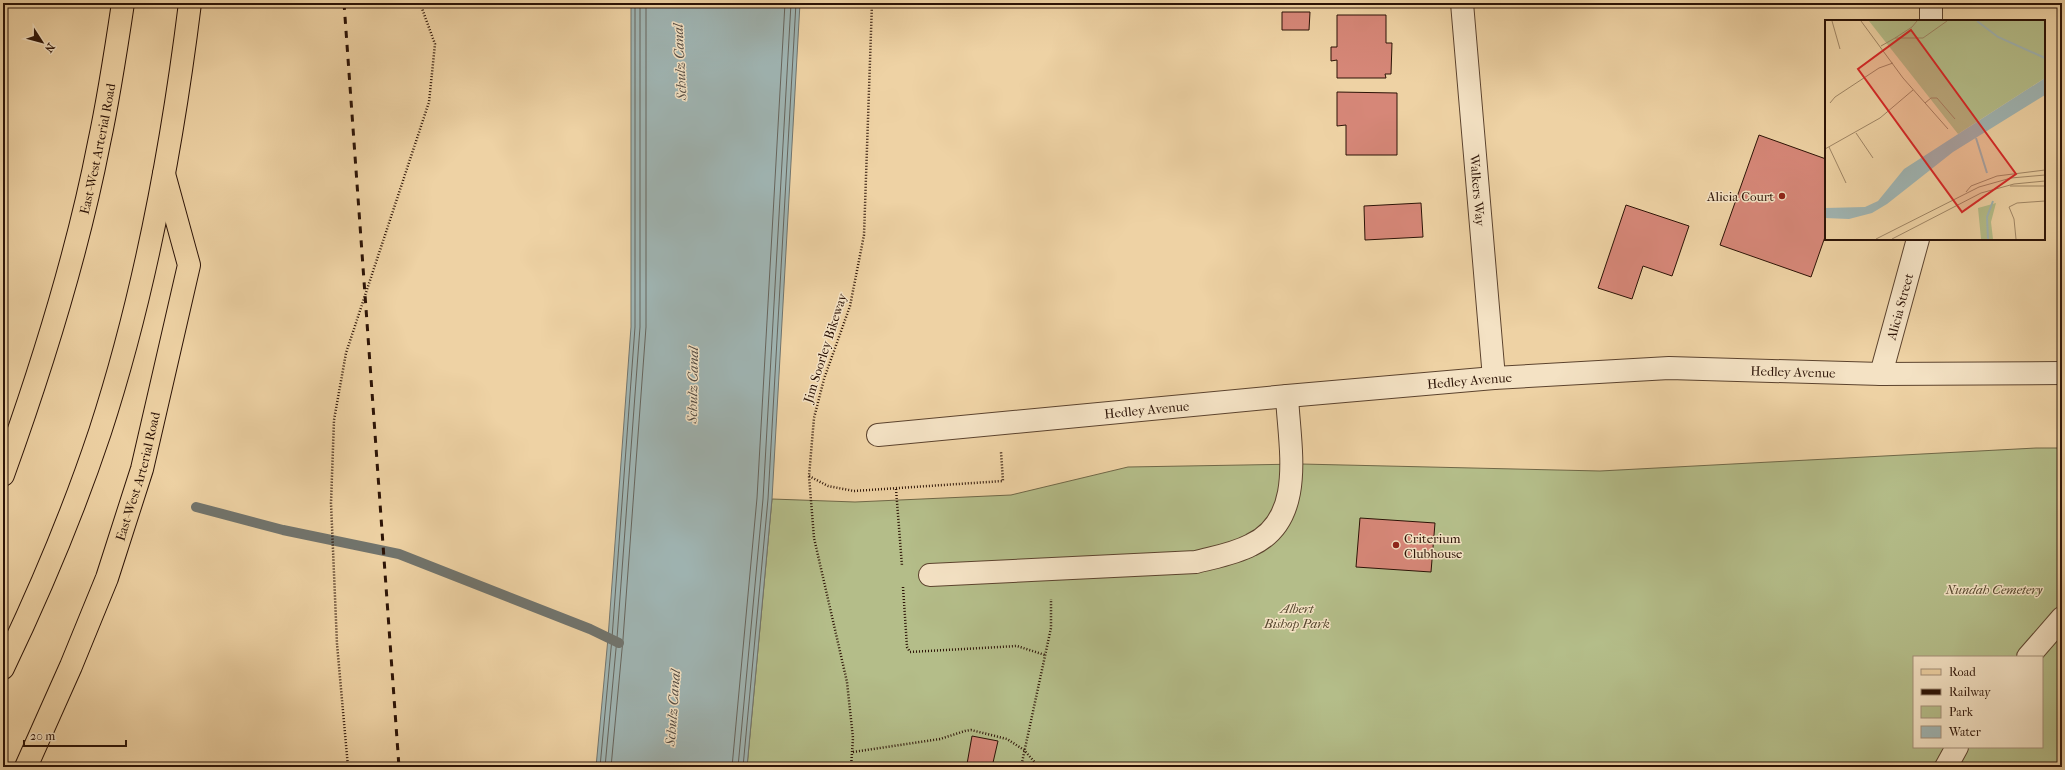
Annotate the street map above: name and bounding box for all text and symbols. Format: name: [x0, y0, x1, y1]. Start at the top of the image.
inset map: [1825, 20, 2045, 240]
north arrow: [22, 22, 62, 62]
water label: Schulz Canal: [669, 22, 691, 102]
text: N: [42, 40, 57, 55]
street label: East-West Arterial Road: [76, 81, 118, 216]
street label: Walkers Way: [1467, 153, 1489, 228]
place label: Alicia Court: [1706, 189, 1774, 204]
marker: Alicia Court: [1777, 191, 1787, 201]
street label: Alicia Street: [1883, 271, 1916, 342]
street label: Jim Soorley Bikeway: [800, 290, 850, 406]
water label: Schulz Canal: [684, 345, 702, 425]
street label: Hedley Avenue: [1750, 363, 1836, 380]
street label: Hedley Avenue: [1426, 369, 1513, 391]
street label: Hedley Avenue: [1104, 398, 1190, 421]
street label: East-West Arterial Road: [112, 409, 163, 542]
place label: Criterium Clubhouse: [1404, 531, 1463, 561]
marker: Criterium Clubhouse: [1391, 540, 1401, 550]
park label: Nundah Cemetery: [1945, 582, 2043, 597]
park label: Albert Bishop Park: [1263, 601, 1330, 631]
legend: [1913, 656, 2043, 748]
text: Road: [1949, 665, 1976, 679]
water label: Schulz Canal: [662, 668, 684, 748]
text: Railway: [1949, 685, 1991, 699]
text: Park: [1949, 705, 1974, 719]
scale bar: [24, 722, 126, 748]
text: Water: [1948, 725, 1982, 739]
text: 20 m: [30, 729, 55, 743]

